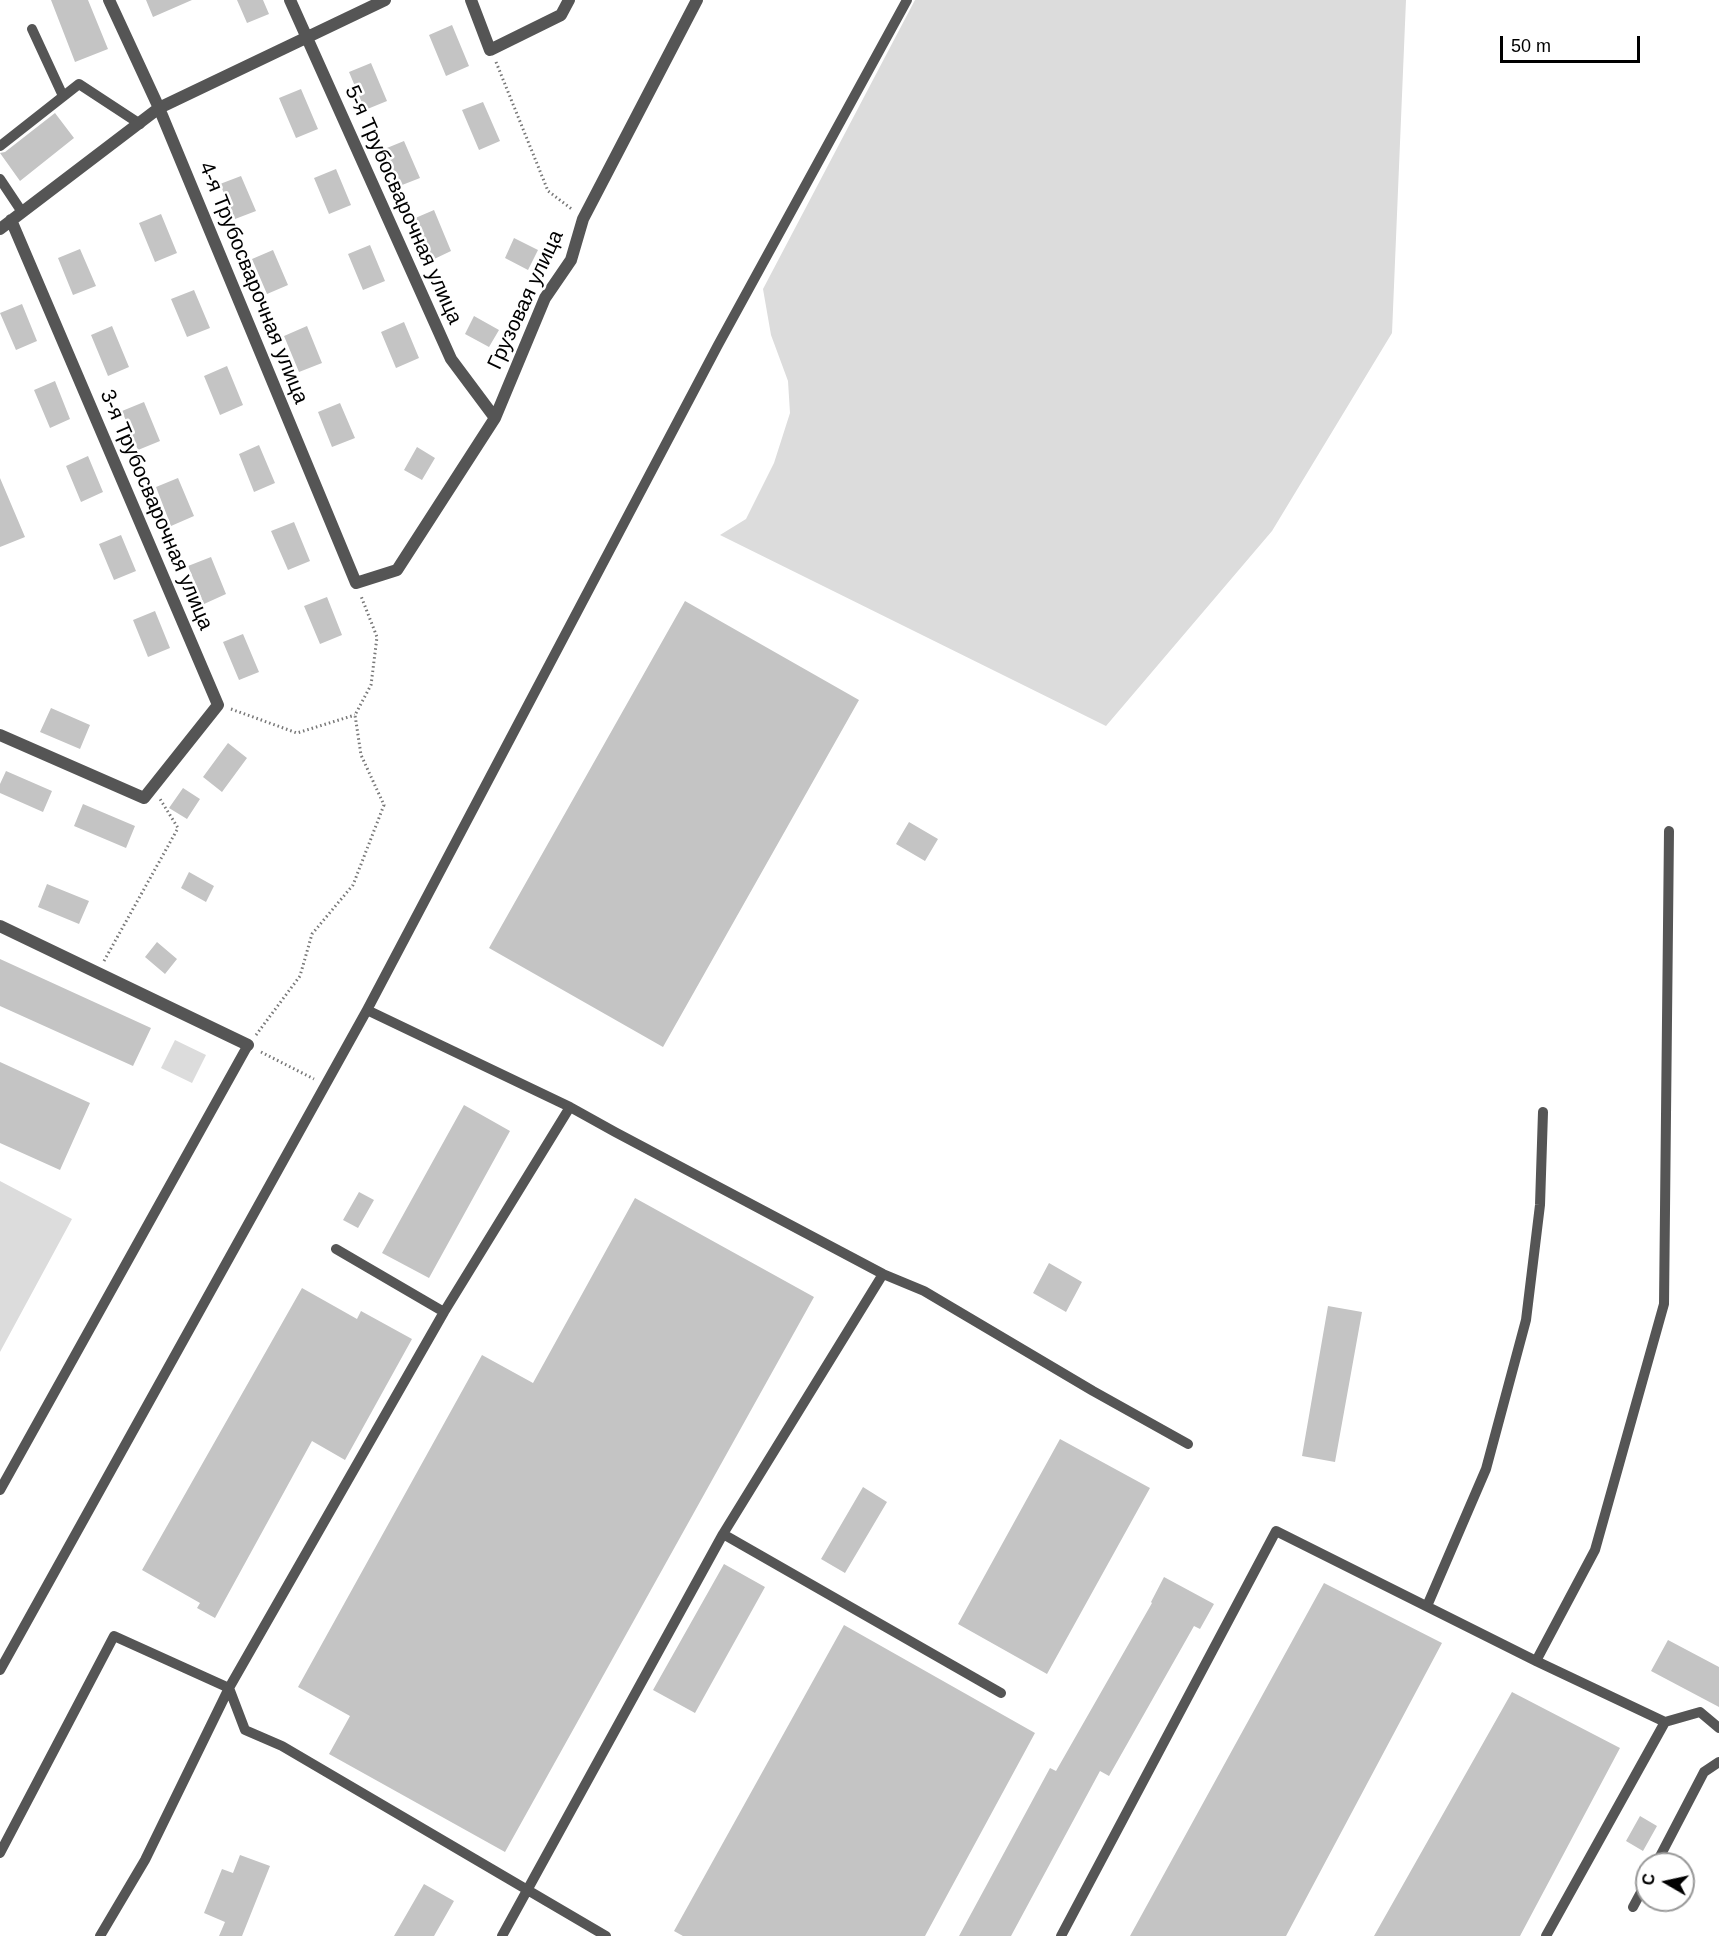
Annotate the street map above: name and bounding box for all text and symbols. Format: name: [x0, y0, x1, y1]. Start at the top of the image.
scale bar: [1503, 24, 1642, 62]
text: 50 m: [1511, 36, 1551, 56]
street label: 5-я Трубосварочная улица: [339, 82, 467, 328]
street label: 4-я Трубосварочная улица: [193, 158, 313, 408]
street label: Грузовая улица: [483, 226, 569, 374]
street label: 3-я Трубосварочная улица: [94, 386, 218, 634]
north arrow: [1635, 1852, 1695, 1912]
text: С: [1639, 1872, 1658, 1886]

